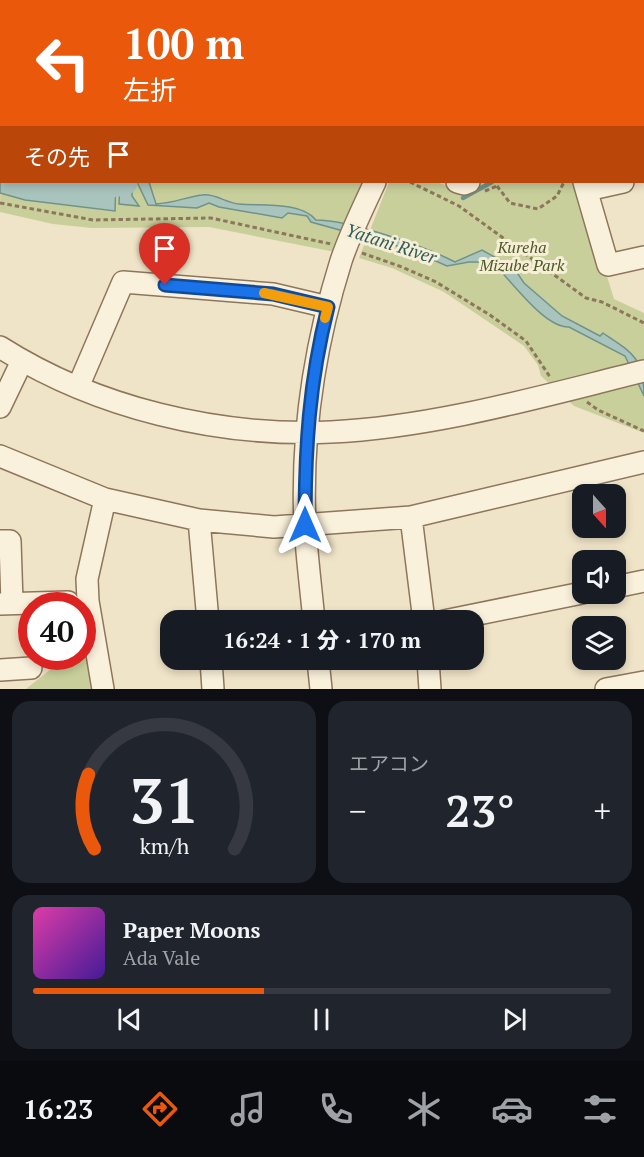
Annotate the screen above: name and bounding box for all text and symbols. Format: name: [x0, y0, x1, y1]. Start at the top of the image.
text: 100 m: [123, 15, 244, 71]
icon: left: [24, 24, 102, 102]
text: 左折: [123, 72, 177, 108]
icon: arrive: [102, 138, 135, 171]
text: その先: [24, 142, 90, 171]
water label: Yatani River: [343, 217, 441, 269]
pin: [139, 223, 190, 285]
icon: arrive: [148, 232, 181, 265]
park label: Kureha Mizube Park: [479, 236, 565, 276]
north arrow: [572, 484, 626, 538]
map controls: [572, 484, 626, 670]
position arrow: [273, 493, 337, 557]
button: sound: [572, 550, 626, 604]
speed limit sign: 40: [18, 592, 96, 670]
button: layers: [572, 616, 626, 670]
text: 16:24 · 1 分 · 170 m: [223, 625, 421, 654]
text: エアコン: [349, 750, 429, 777]
text: 31: [129, 758, 199, 841]
text: 23°: [445, 780, 515, 840]
text: −: [349, 789, 367, 832]
text: +: [593, 789, 611, 832]
text: km/h: [139, 832, 189, 860]
text: Paper Moons: [123, 915, 261, 944]
text: Ada Vale: [123, 944, 200, 971]
icon: previous: [113, 1003, 146, 1036]
icon: pause: [305, 1003, 338, 1036]
icon: next: [498, 1003, 531, 1036]
icon: directions: [139, 1088, 181, 1130]
icon: music: [227, 1088, 269, 1130]
icon: phone: [315, 1088, 357, 1130]
icon: climate: [403, 1088, 445, 1130]
icon: car: [491, 1088, 533, 1130]
icon: filters: [579, 1088, 621, 1130]
text: 16:23: [23, 1091, 93, 1127]

